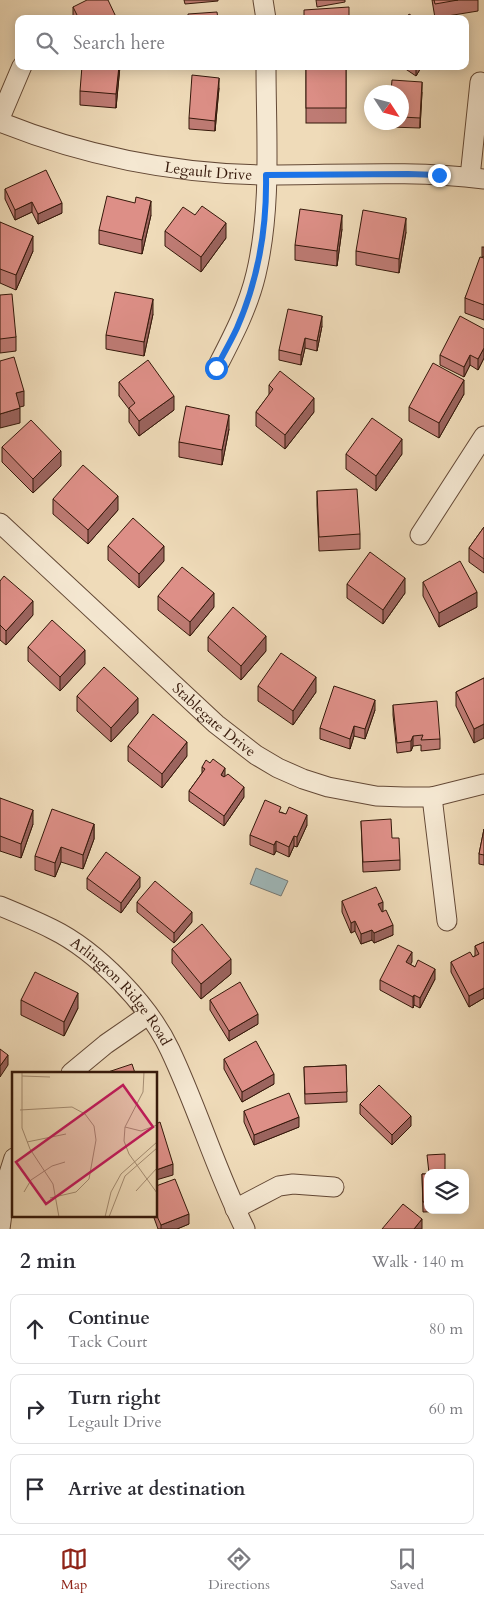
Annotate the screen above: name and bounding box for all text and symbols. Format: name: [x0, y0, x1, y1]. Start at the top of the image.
search box: [15, 15, 469, 70]
icon: search: [33, 29, 61, 57]
text: Search here: [73, 30, 165, 56]
north arrow: [364, 85, 409, 130]
street label: Legault Drive: [163, 157, 253, 185]
route end: [428, 164, 451, 187]
route start: [205, 357, 228, 380]
street label: Stablegate Drive: [168, 678, 260, 761]
street label: Arlington Ridge Road: [66, 932, 176, 1049]
inset map: [12, 1072, 158, 1216]
map controls: [424, 1169, 469, 1214]
button: layers: [424, 1169, 469, 1214]
text: 2 min: [20, 1247, 76, 1276]
text: Walk · 140 m: [372, 1251, 464, 1273]
text: Continue: [68, 1305, 150, 1331]
icon: ahead: [21, 1315, 49, 1343]
text: 80 m: [429, 1318, 463, 1340]
text: Tack Court: [68, 1331, 147, 1353]
text: Turn right: [68, 1385, 160, 1411]
icon: right: [21, 1395, 49, 1423]
text: 60 m: [429, 1398, 463, 1420]
text: Legault Drive: [68, 1411, 162, 1433]
icon: arrive: [21, 1475, 49, 1503]
text: Arrive at destination: [68, 1476, 245, 1502]
tab: Map: [60, 1545, 88, 1594]
tab: Directions: [208, 1545, 270, 1594]
tab: Saved: [390, 1545, 424, 1594]

